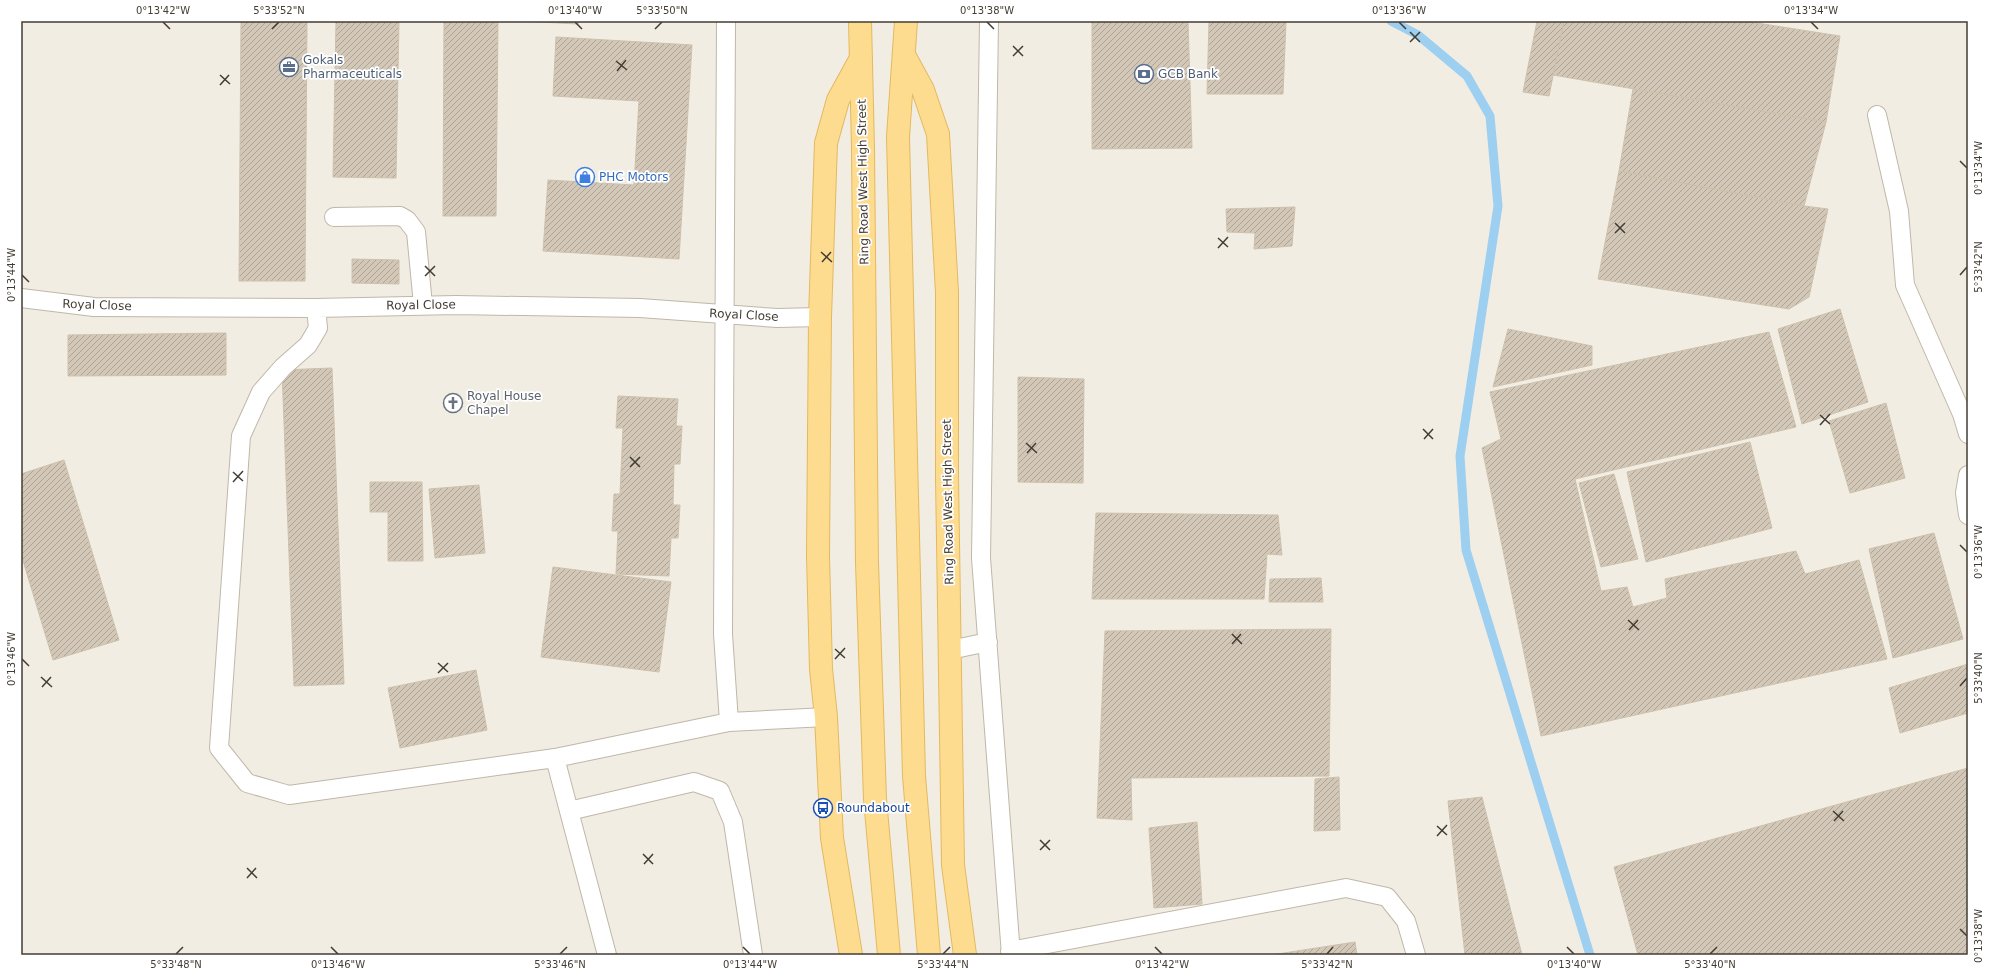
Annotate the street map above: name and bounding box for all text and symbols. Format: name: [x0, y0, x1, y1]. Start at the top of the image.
text: 0°13'42"W: [136, 5, 190, 16]
text: 5°33'52"N: [253, 5, 305, 16]
text: 0°13'40"W: [548, 5, 602, 16]
text: 5°33'50"N: [636, 5, 688, 16]
text: 0°13'38"W: [960, 5, 1014, 16]
text: 0°13'36"W: [1372, 5, 1426, 16]
text: 0°13'34"W: [1784, 5, 1838, 16]
place label: Gokals Pharmaceuticals: [303, 53, 402, 81]
office icon: Gokals Pharmaceuticals: [278, 56, 300, 78]
bank icon: GCB Bank: [1133, 63, 1155, 85]
place label: GCB Bank: [1158, 67, 1218, 81]
street label: Ring Road West High Street: [855, 99, 871, 265]
text: 0°13'34"W: [1973, 141, 1984, 195]
shop icon: PHC Motors: [574, 166, 596, 188]
place label: PHC Motors: [599, 170, 668, 184]
text: 5°33'42"N: [1973, 241, 1984, 293]
text: 0°13'44"W: [6, 248, 17, 302]
street label: Royal Close: [62, 297, 132, 313]
street label: Royal Close: [386, 297, 456, 313]
street label: Royal Close: [709, 306, 779, 324]
place label: Royal House Chapel: [467, 389, 541, 417]
church icon: Royal House Chapel: [442, 392, 464, 414]
street label: Ring Road West High Street: [940, 419, 956, 585]
text: 0°13'36"W: [1973, 525, 1984, 579]
text: 0°13'46"W: [6, 632, 17, 686]
text: 5°33'40"N: [1973, 652, 1984, 704]
bus stop icon: Roundabout: [812, 797, 834, 819]
place label: Roundabout: [837, 801, 910, 815]
text: 0°13'38"W: [1973, 909, 1984, 963]
text: 5°33'48"N: [150, 959, 202, 970]
text: 0°13'46"W: [311, 959, 365, 970]
text: 5°33'46"N: [534, 959, 586, 970]
text: 0°13'44"W: [723, 959, 777, 970]
text: 5°33'44"N: [917, 959, 969, 970]
text: 0°13'42"W: [1135, 959, 1189, 970]
text: 5°33'42"N: [1301, 959, 1353, 970]
text: 0°13'40"W: [1547, 959, 1601, 970]
text: 5°33'40"N: [1684, 959, 1736, 970]

